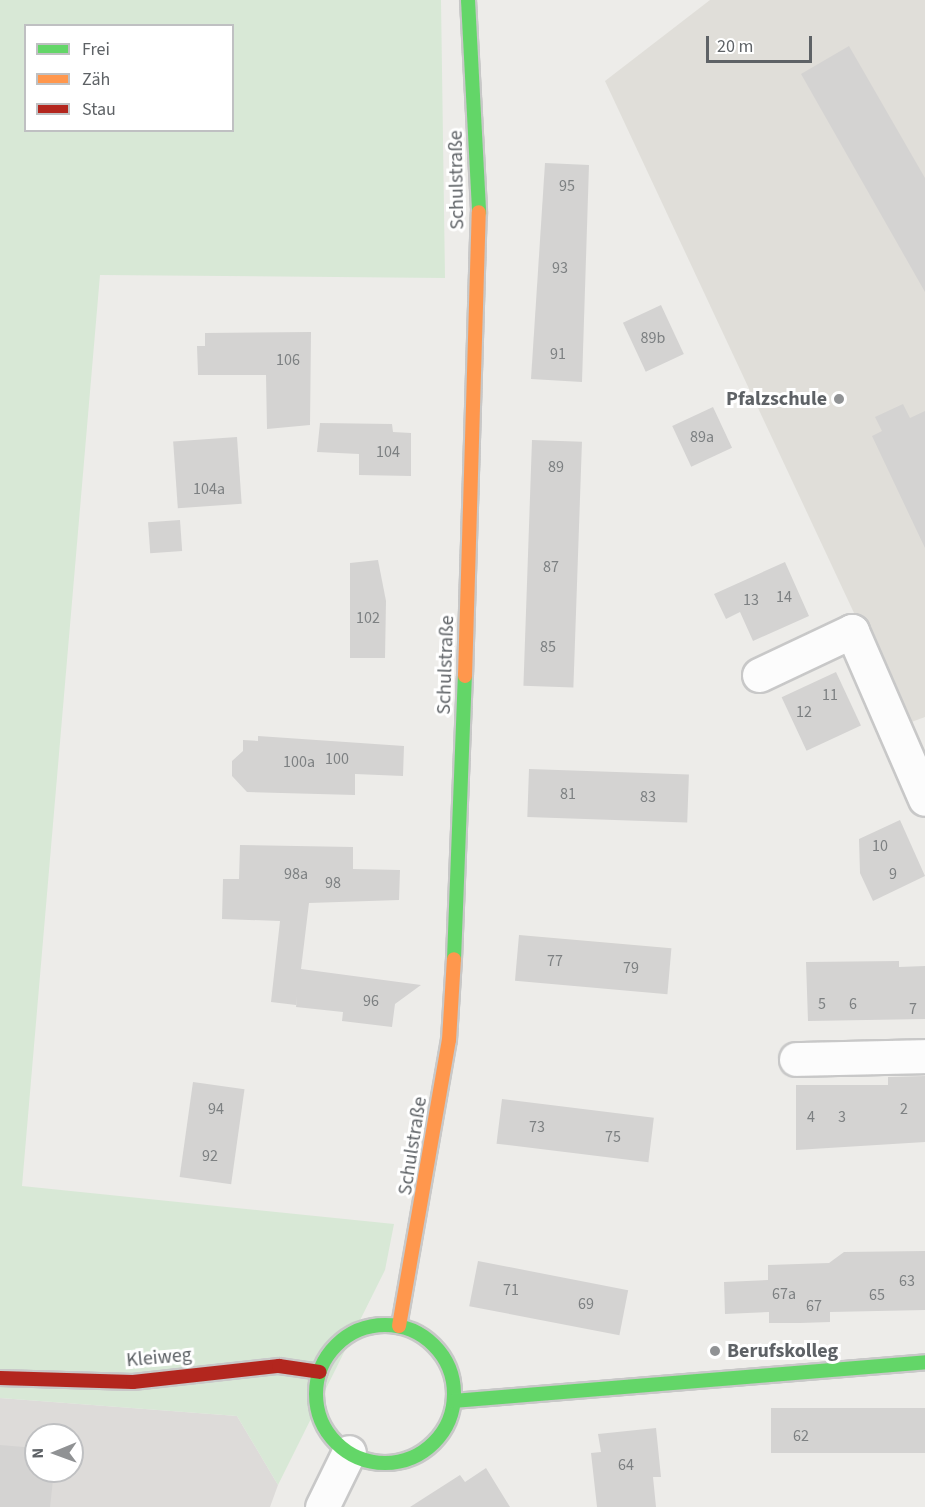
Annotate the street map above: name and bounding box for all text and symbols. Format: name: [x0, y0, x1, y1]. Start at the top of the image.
legend: [24, 24, 234, 132]
scale bar: [709, 24, 816, 62]
text: 20 m: [717, 34, 753, 59]
text: Frei: [82, 37, 110, 62]
text: Zäh: [82, 67, 110, 92]
text: Stau: [82, 97, 116, 122]
street label: Schulstraße: [444, 130, 470, 230]
house number: 95: [559, 176, 575, 196]
house number: 93: [552, 258, 568, 278]
house number: 89b: [641, 328, 665, 348]
house number: 91: [550, 344, 566, 364]
house number: 106: [276, 350, 300, 370]
place label: Pfalzschule: [726, 387, 827, 411]
marker: Pfalzschule: [832, 392, 846, 406]
house number: 89a: [690, 427, 714, 447]
house number: 104: [376, 442, 400, 462]
house number: 89: [548, 457, 564, 477]
house number: 104a: [193, 479, 225, 499]
house number: 87: [543, 557, 559, 577]
house number: 14: [776, 587, 792, 607]
house number: 13: [743, 590, 759, 610]
house number: 102: [356, 608, 380, 628]
street label: Schulstraße: [432, 615, 460, 715]
house number: 85: [540, 637, 556, 657]
house number: 11: [822, 685, 838, 705]
house number: 12: [796, 702, 812, 722]
house number: 100: [325, 749, 349, 769]
house number: 100a: [283, 752, 315, 772]
house number: 81: [560, 784, 576, 804]
house number: 83: [640, 787, 656, 807]
house number: 10: [872, 836, 888, 856]
house number: 98a: [284, 864, 308, 884]
house number: 9: [889, 864, 897, 884]
house number: 98: [325, 873, 341, 893]
house number: 77: [547, 951, 563, 971]
house number: 79: [623, 958, 639, 978]
house number: 96: [363, 991, 379, 1011]
house number: 5: [818, 994, 826, 1014]
house number: 6: [849, 994, 857, 1014]
house number: 7: [909, 999, 917, 1019]
street label: Schulstraße: [393, 1095, 433, 1197]
house number: 94: [208, 1099, 224, 1119]
house number: 2: [900, 1099, 908, 1119]
house number: 4: [807, 1107, 815, 1127]
house number: 3: [838, 1107, 846, 1127]
house number: 73: [529, 1117, 545, 1137]
house number: 75: [605, 1127, 621, 1147]
house number: 92: [202, 1146, 218, 1166]
house number: 63: [899, 1271, 915, 1291]
house number: 71: [503, 1280, 519, 1300]
house number: 67a: [772, 1284, 796, 1304]
house number: 65: [869, 1285, 885, 1305]
house number: 69: [578, 1294, 594, 1314]
house number: 67: [806, 1296, 822, 1316]
place label: Berufskolleg: [727, 1339, 838, 1363]
street label: Kleiweg: [125, 1343, 193, 1373]
marker: Berufskolleg: [708, 1344, 722, 1358]
north arrow: [24, 1423, 84, 1483]
house number: 62: [793, 1426, 809, 1446]
text: N: [27, 1448, 49, 1459]
house number: 64: [618, 1455, 634, 1475]

